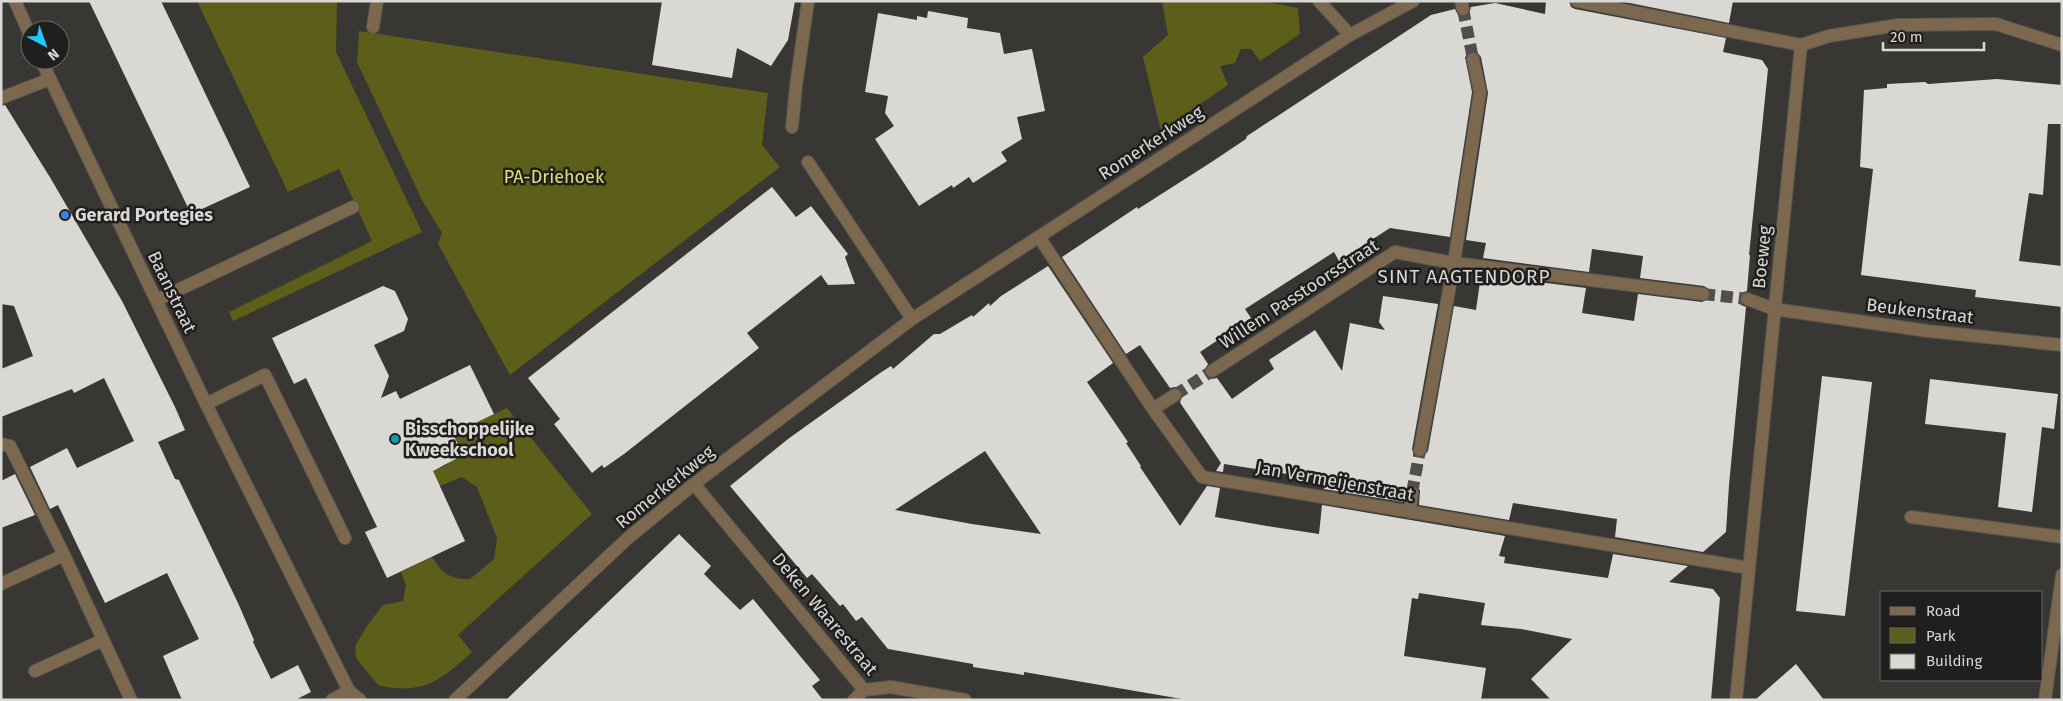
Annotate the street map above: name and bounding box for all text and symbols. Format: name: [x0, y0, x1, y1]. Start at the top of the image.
north arrow: [20, 20, 70, 70]
scale bar: [1883, 20, 1984, 52]
text: 20 m: [1890, 28, 1923, 46]
text: N: [44, 45, 62, 64]
street label: Romerkerkweg: [1095, 101, 1208, 185]
park label: PA-Driehoek: [504, 166, 605, 188]
place label: Gerard Portegies: [75, 204, 213, 226]
marker: Gerard Portegies: [59, 209, 71, 221]
street label: Boeweg: [1748, 224, 1776, 290]
street label: Willem Passtoorsstraat: [1215, 234, 1383, 354]
street label: Baanstraat: [143, 248, 201, 337]
district label: SINT AAGTENDORP: [1378, 265, 1550, 288]
street label: Beukenstraat: [1865, 294, 1975, 329]
place label: Bisschoppelijke Kweekschool: [405, 418, 535, 461]
marker: Bisschoppelijke Kweekschool: [389, 433, 401, 445]
street label: Romerkerkweg: [611, 440, 719, 533]
street label: Jan Vermeijenstraat: [1254, 456, 1416, 506]
street label: Deken Waarestraat: [767, 548, 883, 680]
legend: [1880, 591, 2043, 681]
text: Road: [1926, 602, 1961, 620]
text: Park: [1926, 627, 1956, 645]
text: Building: [1926, 652, 1982, 670]

